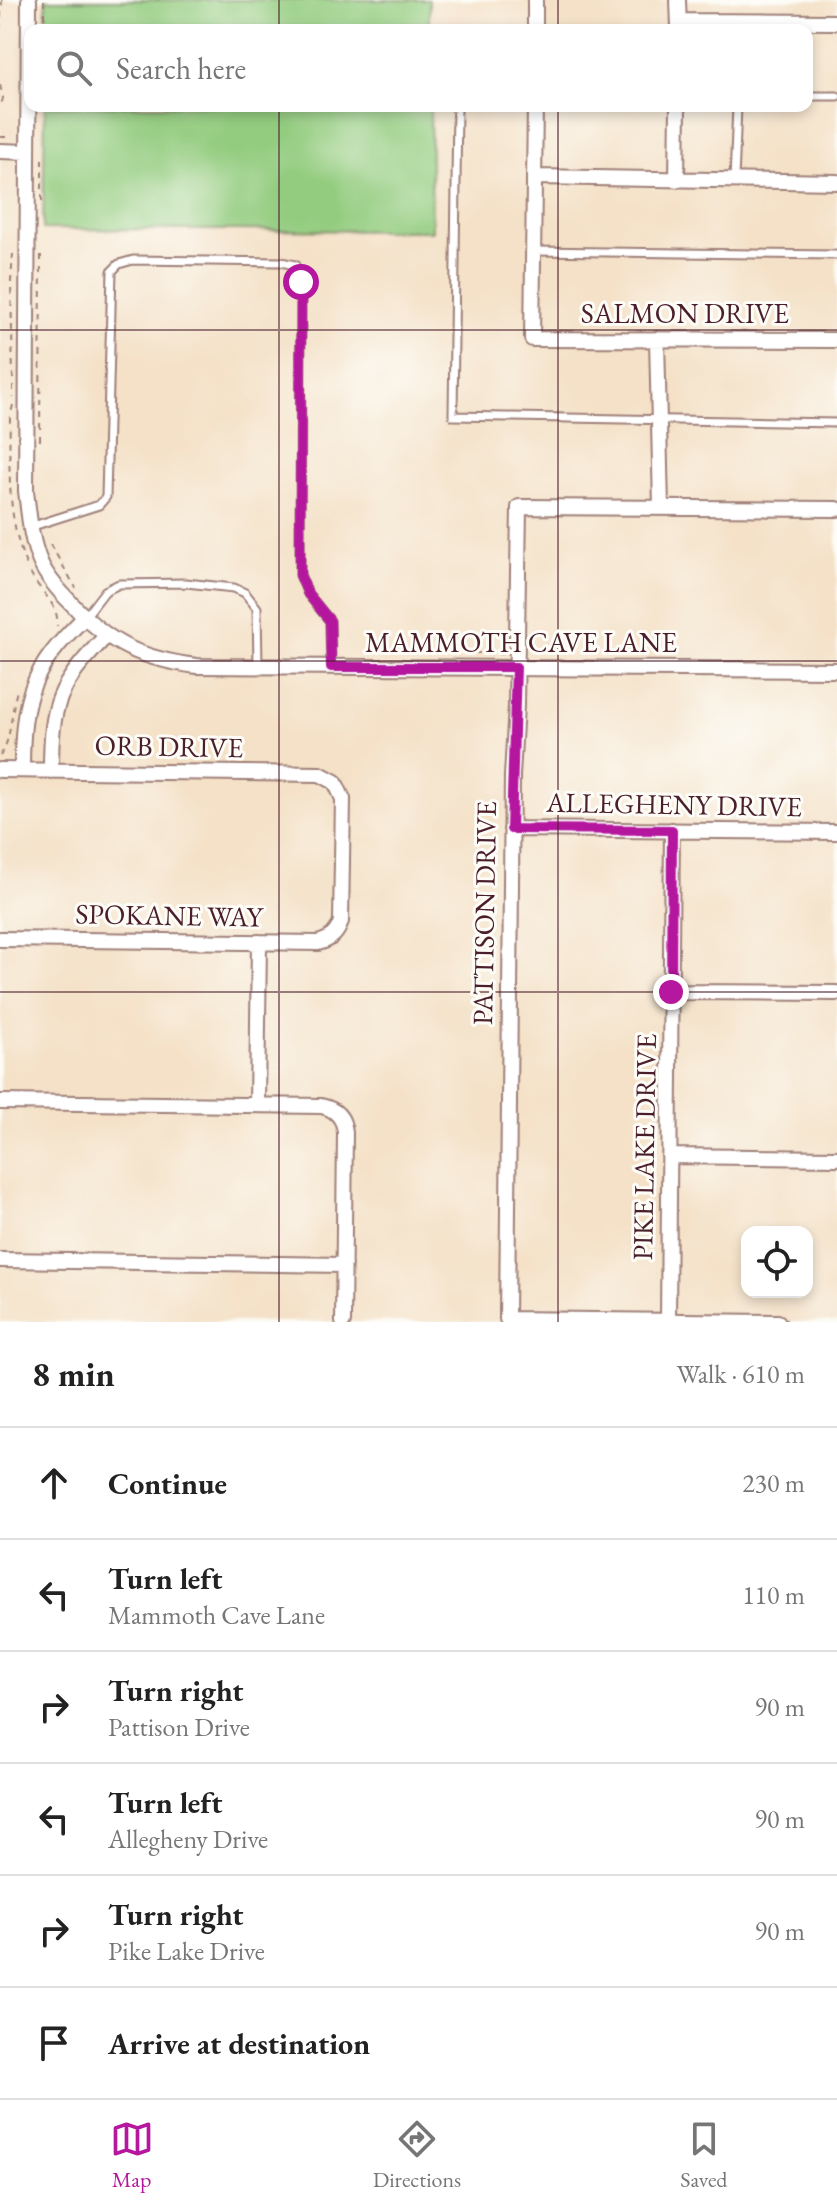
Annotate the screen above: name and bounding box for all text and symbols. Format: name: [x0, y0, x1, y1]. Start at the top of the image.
search box: [24, 24, 813, 112]
icon: search: [52, 46, 96, 90]
text: Search here: [116, 49, 246, 88]
route start: [283, 264, 319, 300]
street label: SALMON DRIVE: [581, 295, 789, 331]
street label: MAMMOTH CAVE LANE: [365, 624, 677, 660]
street label: ORB DRIVE: [94, 727, 244, 765]
street label: ALLEGHENY DRIVE: [545, 784, 802, 824]
street label: PATTISON DRIVE: [464, 800, 504, 1025]
street label: SPOKANE WAY: [75, 895, 265, 935]
route end: [653, 974, 689, 1010]
street label: PIKE LAKE DRIVE: [624, 1033, 664, 1261]
map controls: [741, 1226, 813, 1298]
button: locate: [741, 1226, 813, 1298]
text: 8 min: [32, 1352, 115, 1396]
text: Walk · 610 m: [677, 1357, 805, 1391]
icon: ahead: [32, 1461, 76, 1505]
text: Continue: [108, 1464, 227, 1503]
text: 230 m: [742, 1466, 805, 1500]
text: Turn left: [108, 1559, 222, 1598]
icon: left: [32, 1573, 76, 1617]
text: 110 m: [742, 1578, 805, 1612]
text: Mammoth Cave Lane: [108, 1598, 325, 1632]
text: Turn right: [108, 1671, 244, 1710]
icon: right: [32, 1685, 76, 1729]
text: 90 m: [755, 1690, 805, 1724]
text: Pattison Drive: [108, 1710, 250, 1744]
text: Turn left: [108, 1783, 222, 1822]
icon: left: [32, 1797, 76, 1841]
text: 90 m: [755, 1802, 805, 1836]
text: Allegheny Drive: [108, 1822, 268, 1856]
text: Turn right: [108, 1895, 244, 1934]
icon: right: [32, 1909, 76, 1953]
text: 90 m: [755, 1914, 805, 1948]
text: Pike Lake Drive: [108, 1934, 265, 1968]
icon: arrive: [32, 2021, 76, 2065]
text: Arrive at destination: [108, 2024, 370, 2063]
tab: Map: [110, 2117, 154, 2194]
tab: Directions: [373, 2117, 461, 2194]
tab: Saved: [680, 2117, 727, 2194]

